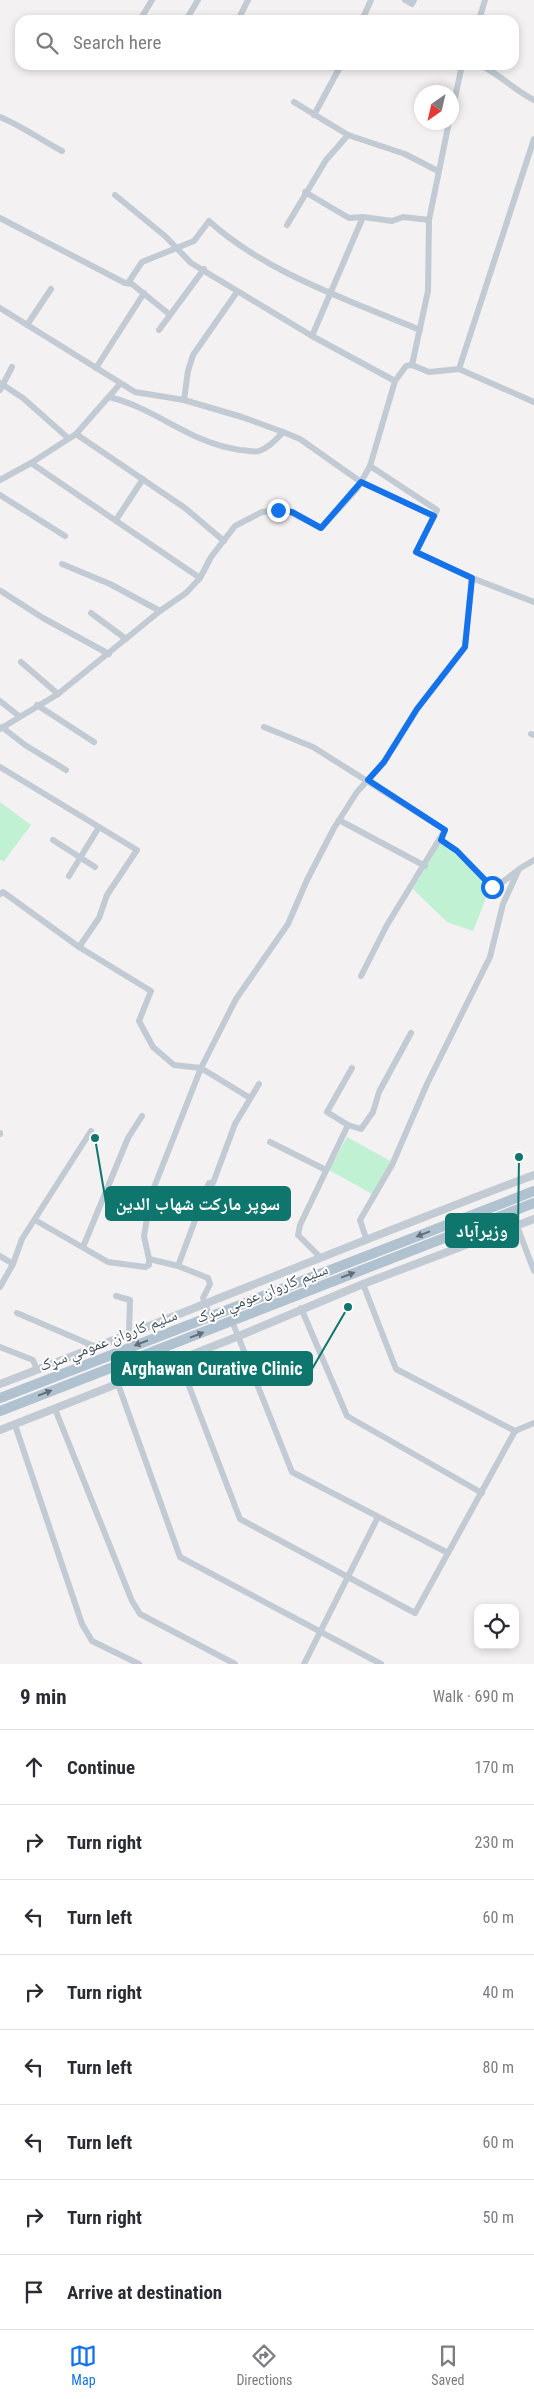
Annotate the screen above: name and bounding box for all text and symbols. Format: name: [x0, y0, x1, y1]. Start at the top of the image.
search box: [15, 15, 519, 70]
icon: search: [33, 29, 61, 57]
text: Search here: [73, 31, 161, 54]
north arrow: [414, 85, 459, 130]
route end: [267, 499, 290, 522]
route start: [481, 876, 504, 899]
callout: سوپر مارکت شهاب الدین: [106, 1187, 290, 1220]
text: سوپر مارکت شهاب الدین: [116, 1193, 280, 1215]
callout: وزیرآباد: [446, 1214, 518, 1247]
text: وزیرآباد: [456, 1220, 508, 1242]
one-way arrow: [416, 1231, 431, 1238]
street label: سلیم کاروان عومي سړک: [193, 1259, 332, 1330]
one-way arrow: [341, 1271, 356, 1279]
street label: سلیم کاروان عمومي سړک: [36, 1305, 181, 1378]
one-way arrow: [190, 1330, 204, 1338]
one-way arrow: [133, 1339, 148, 1347]
callout: Arghawan Curative Clinic: [112, 1352, 312, 1385]
text: Arghawan Curative Clinic: [122, 1358, 302, 1379]
one-way arrow: [38, 1389, 53, 1396]
map controls: [474, 1604, 519, 1649]
button: locate: [474, 1604, 519, 1649]
text: 9 min: [20, 1685, 67, 1709]
text: Walk · 690 m: [433, 1687, 514, 1706]
icon: ahead: [20, 1753, 48, 1781]
text: Continue: [67, 1756, 135, 1779]
text: 170 m: [475, 1758, 514, 1777]
icon: right: [20, 1828, 48, 1856]
text: Turn right: [67, 1831, 142, 1854]
text: 230 m: [475, 1833, 514, 1852]
icon: left: [20, 1903, 48, 1931]
text: Turn left: [67, 1906, 132, 1929]
text: 60 m: [482, 1908, 514, 1927]
icon: right: [20, 1978, 48, 2006]
text: Turn right: [67, 1981, 142, 2004]
text: 40 m: [482, 1983, 514, 2002]
icon: left: [20, 2053, 48, 2081]
text: Turn left: [67, 2056, 132, 2079]
text: 80 m: [482, 2058, 514, 2077]
icon: left: [20, 2128, 48, 2156]
text: Turn left: [67, 2131, 132, 2154]
text: 60 m: [482, 2133, 514, 2152]
icon: right: [20, 2203, 48, 2231]
text: Turn right: [67, 2206, 142, 2229]
text: 50 m: [482, 2208, 514, 2227]
icon: arrive: [20, 2278, 48, 2306]
text: Arrive at destination: [67, 2281, 222, 2304]
tab: Map: [69, 2342, 97, 2388]
tab: Directions: [236, 2342, 292, 2388]
tab: Saved: [431, 2342, 465, 2388]

